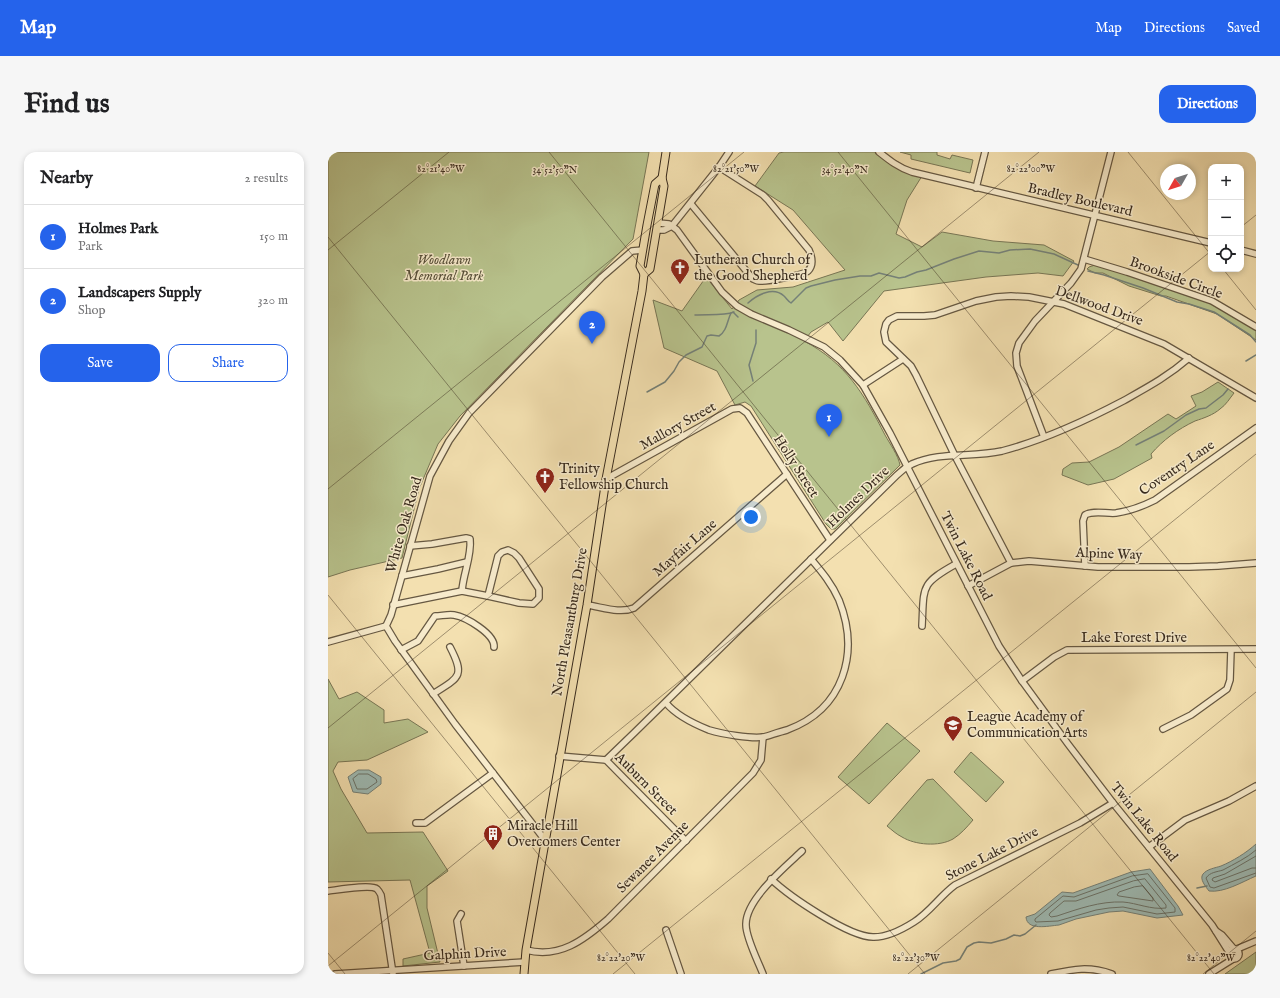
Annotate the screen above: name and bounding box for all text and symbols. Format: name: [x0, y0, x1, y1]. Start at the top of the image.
text: Map: [20, 16, 56, 40]
text: Map: [1095, 19, 1122, 37]
text: Directions: [1144, 19, 1205, 37]
text: Saved: [1227, 19, 1260, 37]
button: Directions: [1159, 85, 1256, 123]
text: Find us: [24, 87, 110, 122]
text: 82°21'40"W: [417, 163, 465, 176]
text: 82°21'50"W: [713, 163, 759, 176]
text: 82°22'00"W: [1007, 163, 1056, 176]
text: 34°52'50"N: [533, 164, 578, 177]
text: 34°52'40"N: [822, 164, 868, 177]
north arrow: [1160, 164, 1196, 200]
map controls: [1208, 164, 1244, 272]
button: +: [1208, 164, 1244, 200]
text: Nearby: [40, 168, 93, 189]
text: 2 results: [244, 170, 288, 187]
street label: Bradley Boulevard: [1026, 179, 1135, 221]
button: −: [1208, 200, 1244, 236]
text: Holmes Park: [78, 219, 158, 238]
text: 1: [51, 228, 55, 245]
text: 150 m: [259, 228, 288, 245]
button: locate: [1208, 236, 1244, 272]
text: Park: [78, 238, 103, 255]
park label: Woodlawn Memorial Park: [405, 251, 484, 285]
place label: Lutheran Church of the Good Shepherd: [694, 251, 813, 285]
street label: Brookside Circle: [1127, 253, 1225, 303]
church icon: Lutheran Church of the Good Shepherd: [669, 257, 691, 285]
street label: Dellwood Drive: [1053, 282, 1146, 330]
text: Landscapers Supply: [78, 283, 201, 302]
text: 2: [50, 292, 56, 309]
text: 320 m: [258, 292, 288, 309]
text: Shop: [78, 302, 106, 319]
pin: 2: [579, 311, 605, 344]
button: Save: [40, 344, 160, 382]
button: Share: [168, 344, 288, 382]
street label: Mallory Street: [637, 398, 719, 454]
pin: 1: [816, 404, 842, 437]
street label: Holly Street: [769, 431, 823, 501]
street label: Coventry Lane: [1136, 436, 1219, 500]
place label: Trinity Fellowship Church: [559, 460, 669, 494]
street label: Holmes Drive: [823, 462, 894, 532]
church icon: Trinity Fellowship Church: [534, 466, 556, 494]
street label: White Oak Road: [382, 474, 426, 575]
your location: [741, 507, 761, 527]
street label: Twin Lake Road: [936, 509, 996, 604]
street label: Mayfair Lane: [649, 515, 721, 581]
street label: Alpine Way: [1074, 544, 1143, 564]
street label: North Pleasantburg Drive: [548, 546, 592, 698]
street label: Lake Forest Drive: [1081, 629, 1188, 647]
place label: League Academy of Communication Arts: [967, 708, 1087, 742]
school or university icon: League Academy of Communication Arts: [942, 714, 964, 742]
street label: Auburn Street: [610, 748, 681, 819]
street label: Twin Lake Road: [1106, 779, 1182, 866]
place label: Miracle Hill Overcomers Center: [507, 817, 620, 851]
street label: Sewanee Avenue: [613, 817, 693, 897]
building icon: Miracle Hill Overcomers Center: [482, 823, 504, 851]
street label: Stone Lake Drive: [943, 823, 1042, 885]
street label: Galphin Drive: [423, 943, 507, 965]
text: 82°22'20"W: [597, 952, 645, 965]
text: 82°22'30"W: [892, 952, 940, 965]
text: 82°22'40"W: [1187, 952, 1236, 965]

